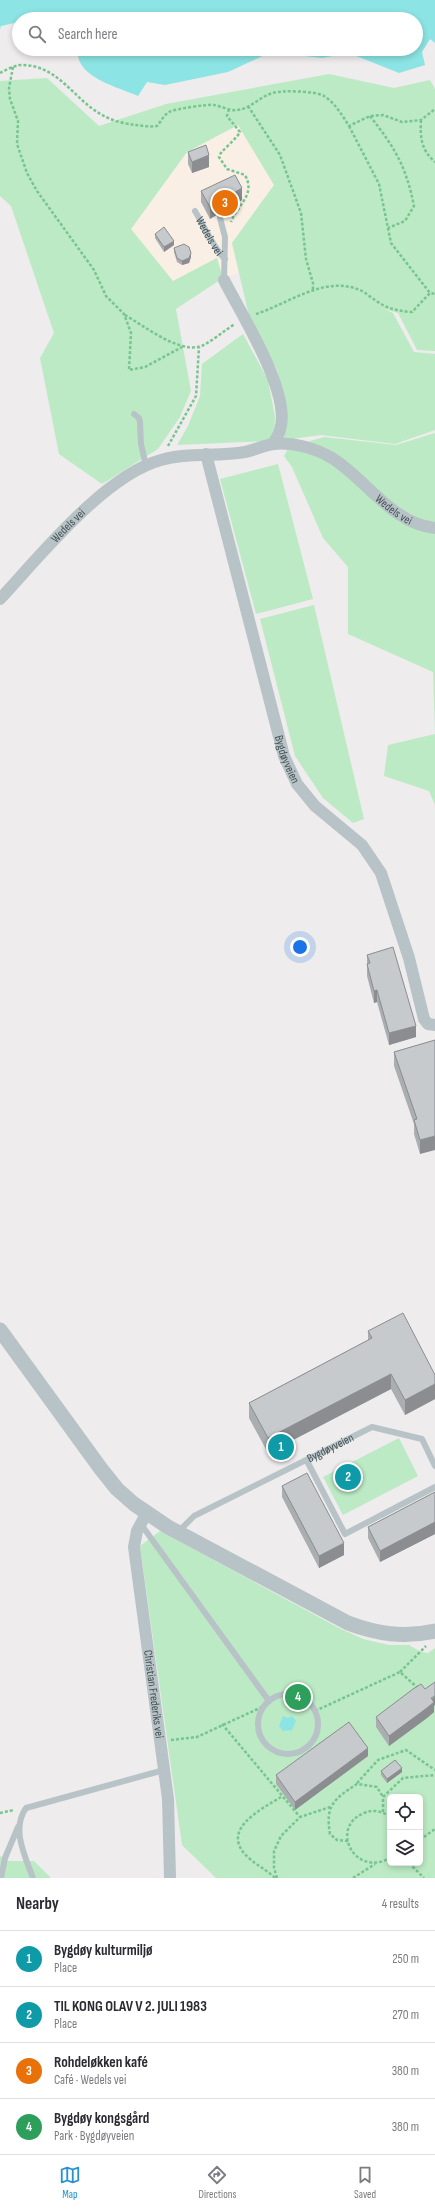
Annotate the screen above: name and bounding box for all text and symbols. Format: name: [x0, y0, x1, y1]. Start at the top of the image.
search box: [12, 12, 423, 56]
icon: search: [26, 23, 48, 45]
text: Search here: [58, 25, 118, 44]
pin: 3: [212, 188, 238, 218]
street label: Wedels vei: [192, 214, 226, 259]
street label: Wedels vei: [372, 491, 414, 529]
street label: Wedels vei: [48, 506, 89, 546]
street label: Bygdøyveien: [271, 734, 303, 786]
your location: [290, 937, 310, 957]
street label: Bygdøyveien: [305, 1430, 356, 1466]
pin: 1: [268, 1432, 294, 1462]
pin: 2: [335, 1462, 361, 1492]
street label: Christian Frederiks vei: [140, 1649, 167, 1739]
pin: 4: [285, 1682, 311, 1712]
map controls: [387, 1794, 423, 1866]
button: locate: [387, 1794, 423, 1830]
button: layers: [387, 1830, 423, 1866]
text: Nearby: [16, 1894, 59, 1914]
text: 4 results: [382, 1896, 419, 1912]
text: Bygdøy kulturmiljø: [54, 1941, 153, 1960]
text: 1: [26, 1951, 32, 1967]
text: 250 m: [392, 1951, 419, 1967]
text: Place: [54, 1960, 77, 1976]
text: TIL KONG OLAV V 2. JULI 1983: [54, 1997, 207, 2016]
text: 2: [26, 2007, 32, 2023]
text: 270 m: [392, 2007, 419, 2023]
text: Place: [54, 2016, 77, 2032]
text: Rohdeløkken kafé: [54, 2053, 148, 2072]
text: 3: [26, 2063, 32, 2079]
text: 380 m: [392, 2063, 419, 2079]
text: Café · Wedels vei: [54, 2072, 126, 2088]
text: Bygdøy kongsgård: [54, 2109, 149, 2128]
text: 4: [26, 2119, 32, 2135]
text: 380 m: [392, 2119, 419, 2135]
text: Park · Bygdøyveien: [54, 2128, 134, 2144]
tab: Map: [59, 2164, 81, 2201]
tab: Directions: [199, 2164, 236, 2201]
tab: Saved: [354, 2164, 376, 2201]

